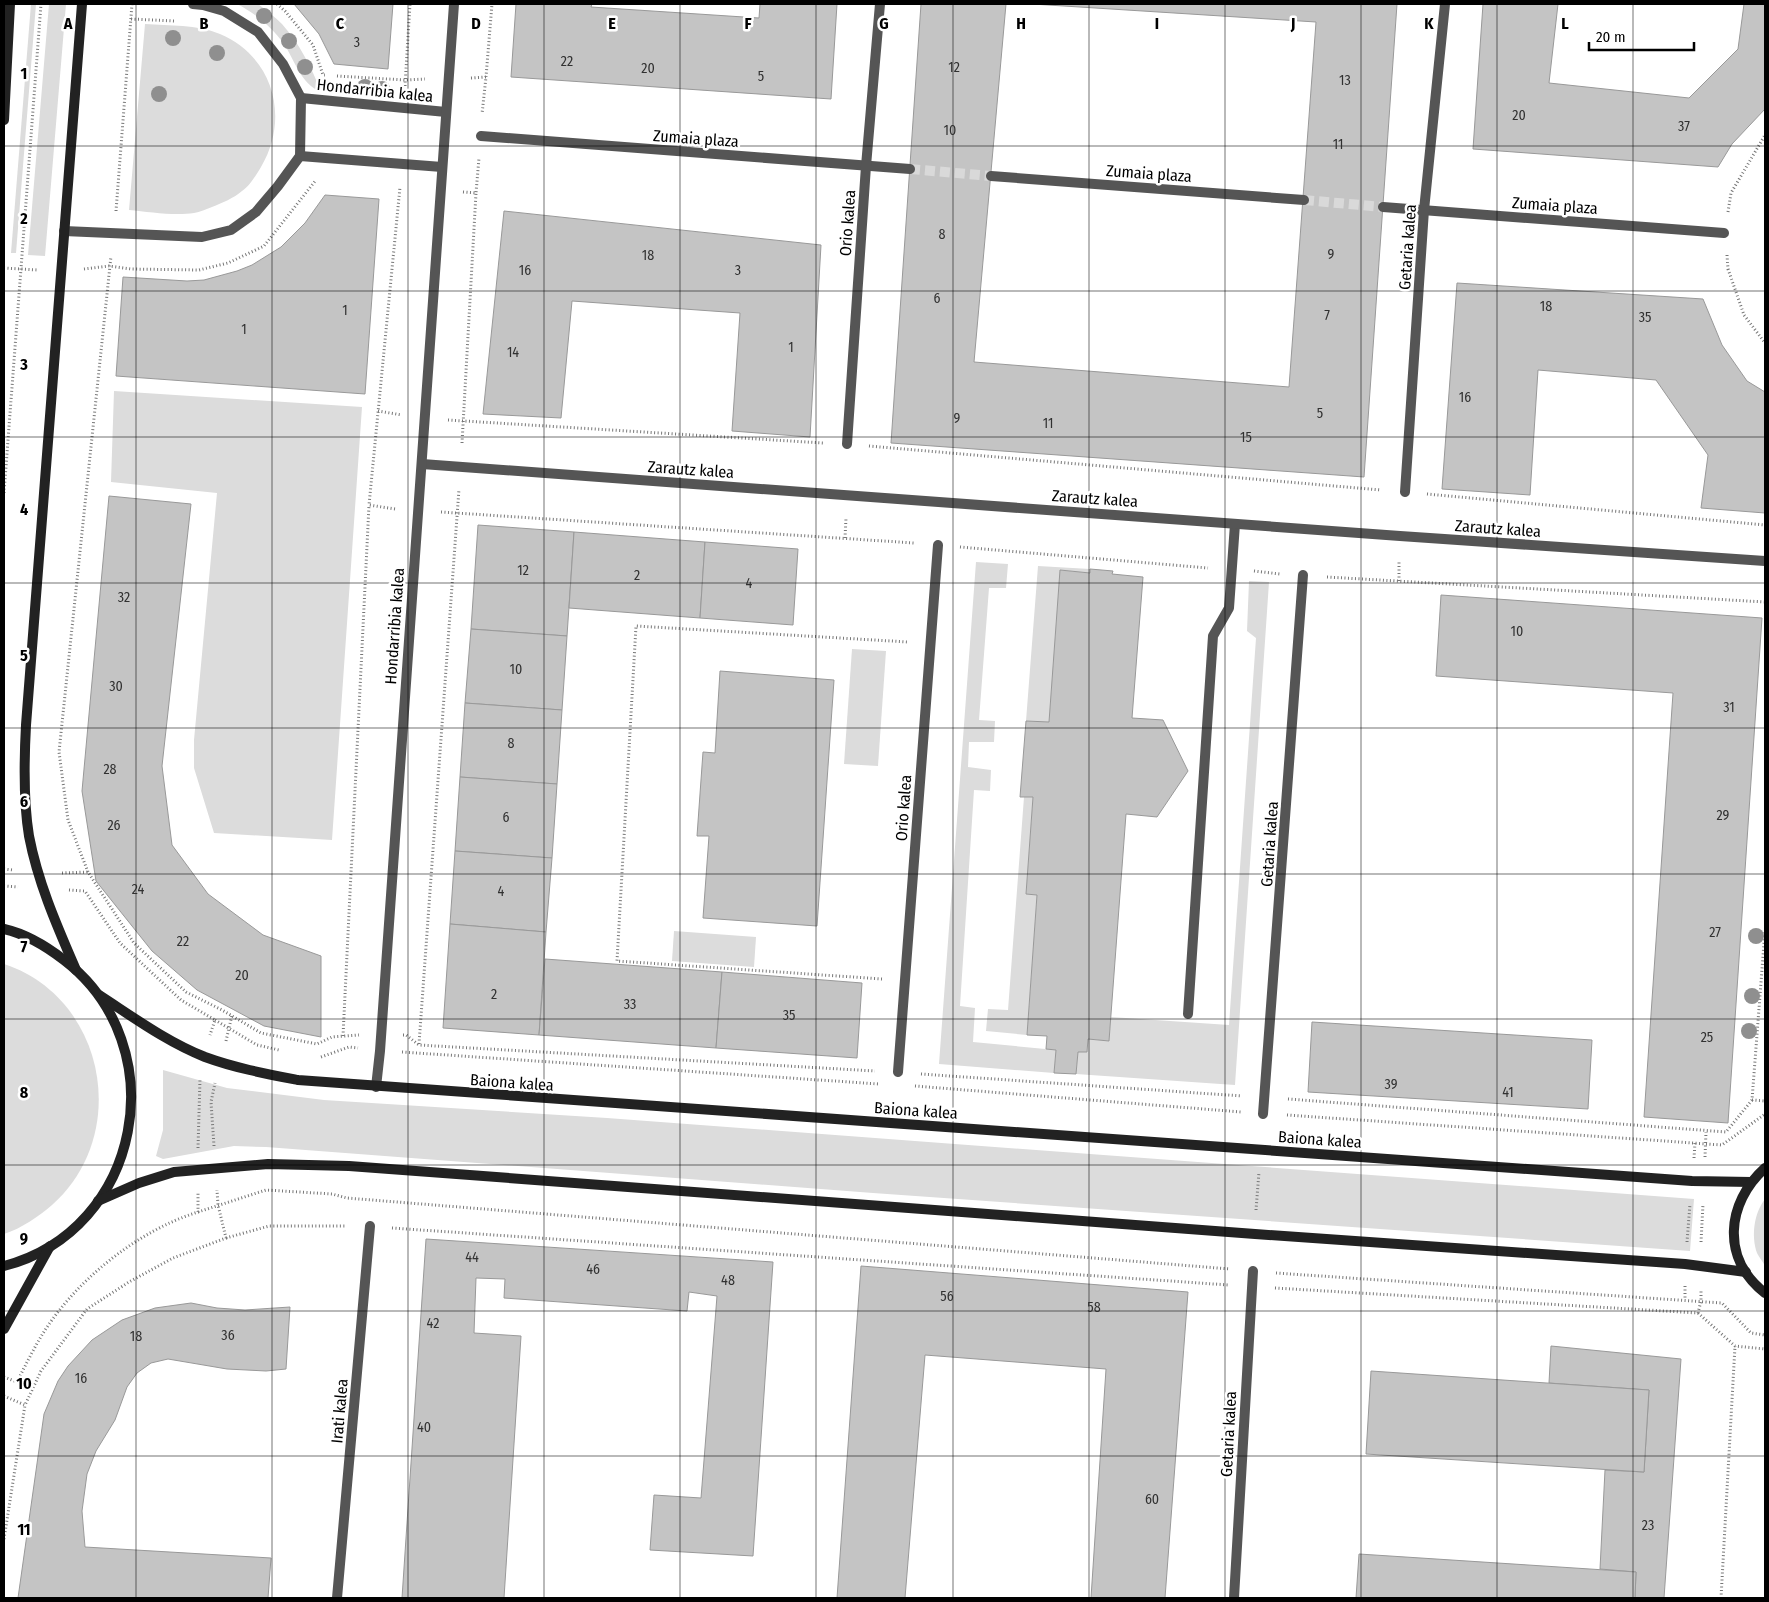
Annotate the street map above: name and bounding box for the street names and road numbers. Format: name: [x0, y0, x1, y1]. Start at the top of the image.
street label: Hondarribia kalea: [316, 75, 434, 106]
street label: Zumaia plaza: [652, 126, 740, 151]
street label: Zumaia plaza: [1105, 161, 1193, 186]
street label: Orio kalea: [836, 189, 859, 257]
street label: Zumaia plaza: [1511, 193, 1599, 218]
street label: Getaria kalea: [1395, 203, 1420, 291]
street label: Zarautz kalea: [647, 457, 735, 482]
street label: Zarautz kalea: [1051, 486, 1139, 511]
street label: Zarautz kalea: [1454, 516, 1542, 541]
street label: Hondarribia kalea: [381, 567, 408, 685]
street label: Orio kalea: [892, 774, 915, 842]
street label: Getaria kalea: [1257, 800, 1282, 888]
street label: Baiona kalea: [470, 1070, 555, 1095]
street label: Baiona kalea: [874, 1098, 959, 1123]
street label: Baiona kalea: [1278, 1127, 1363, 1152]
street label: Irati kalea: [327, 1378, 352, 1444]
street label: Getaria kalea: [1217, 1390, 1240, 1477]

